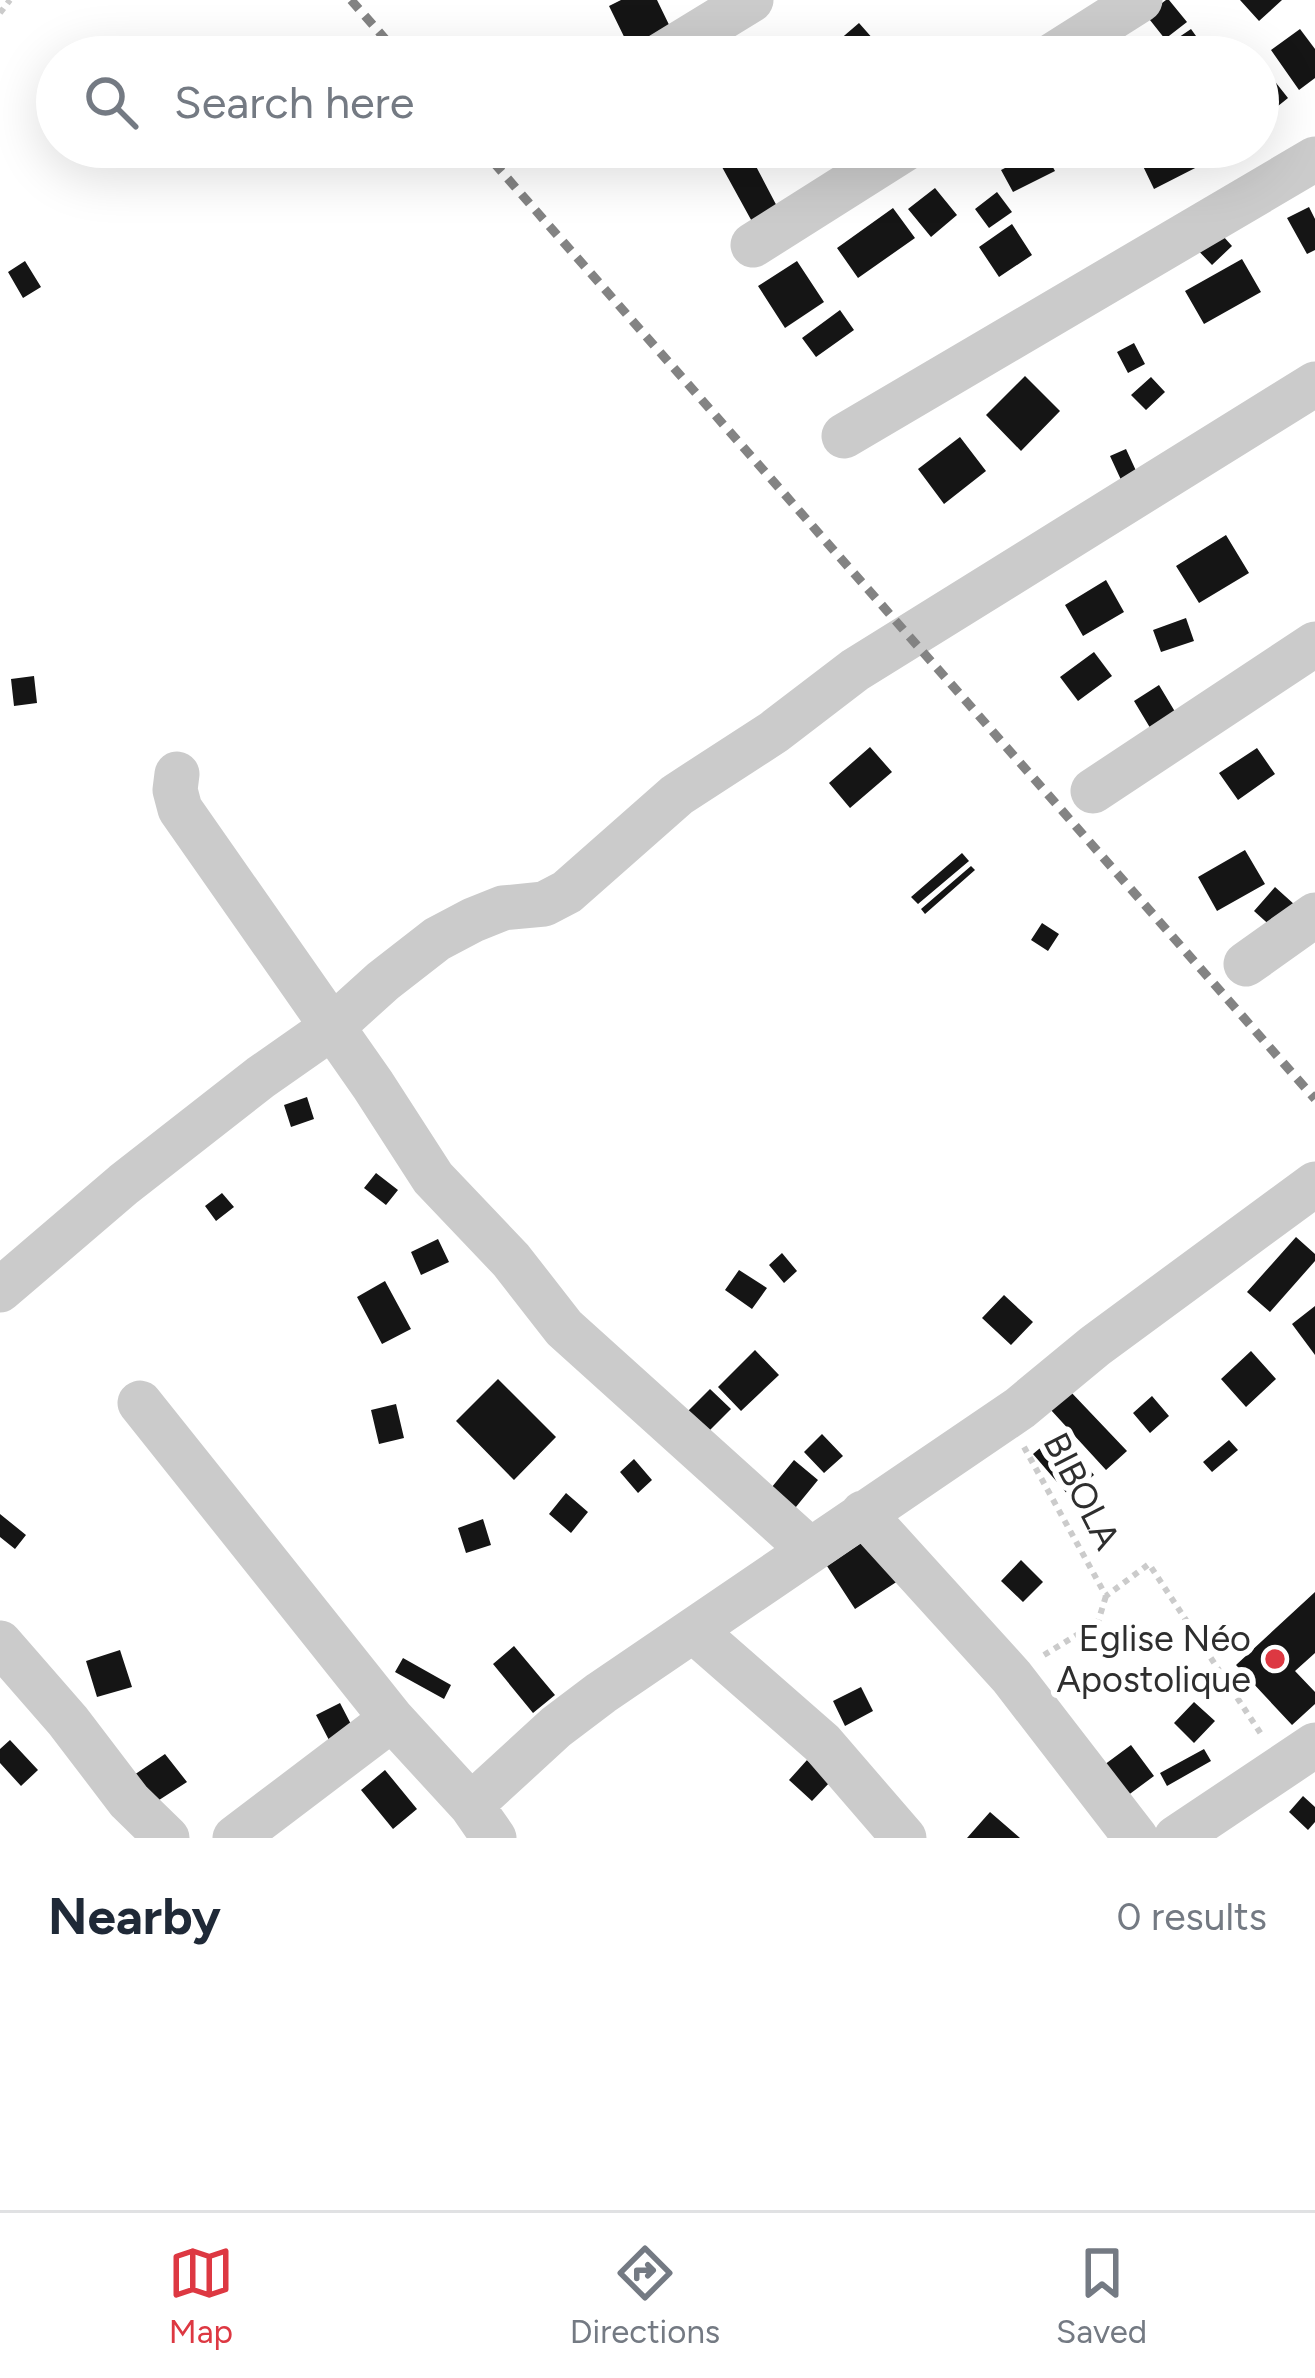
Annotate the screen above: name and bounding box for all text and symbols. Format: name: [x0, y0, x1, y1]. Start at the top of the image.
search box: [36, 36, 1279, 168]
icon: search: [78, 69, 144, 135]
text: Search here: [174, 75, 414, 129]
street label: BIBOLA: [1035, 1426, 1130, 1557]
place label: Eglise Néo Apostolique: [1056, 1617, 1251, 1701]
marker: Eglise Néo Apostolique: [1262, 1646, 1288, 1672]
text: Nearby: [48, 1886, 221, 1947]
text: 0 results: [1116, 1893, 1267, 1940]
tab: Map: [168, 2240, 234, 2351]
tab: Directions: [570, 2240, 720, 2351]
tab: Saved: [1056, 2240, 1147, 2351]

